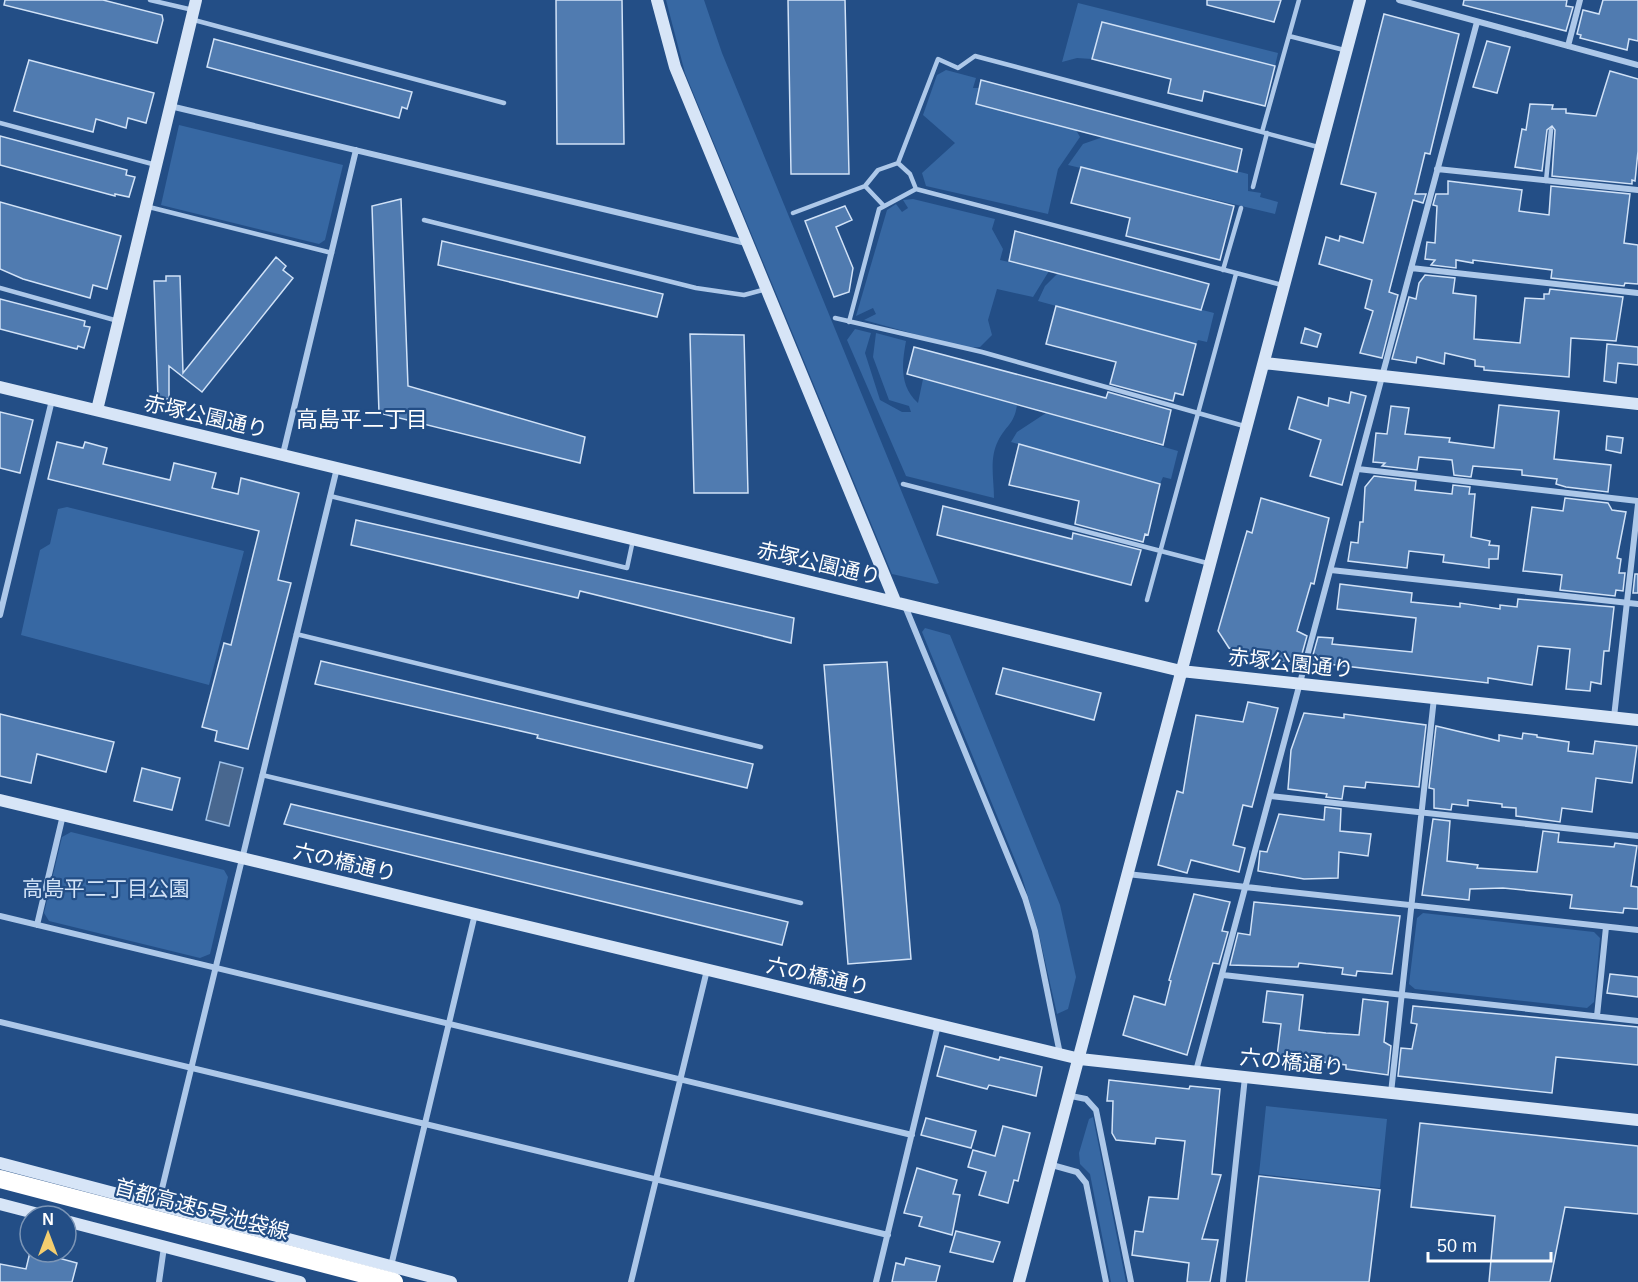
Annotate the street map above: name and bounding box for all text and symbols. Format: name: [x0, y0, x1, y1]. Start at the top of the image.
street label: 赤塚公園通り: [142, 391, 270, 441]
district label: 高島平二丁目: [296, 407, 428, 432]
street label: 赤塚公園通り: [755, 538, 883, 588]
street label: 赤塚公園通り: [1227, 645, 1355, 681]
street label: 六の橋通り: [291, 839, 399, 885]
park label: 高島平二丁目公園: [22, 877, 190, 900]
street label: 六の橋通り: [764, 953, 872, 999]
street label: 六の橋通り: [1239, 1045, 1345, 1079]
street label: 首都高速5号池袋線: [112, 1175, 292, 1243]
north arrow: [18, 1204, 78, 1264]
text: N: [42, 1211, 54, 1228]
scale bar: [1428, 1225, 1551, 1263]
text: 50 m: [1437, 1236, 1477, 1256]

